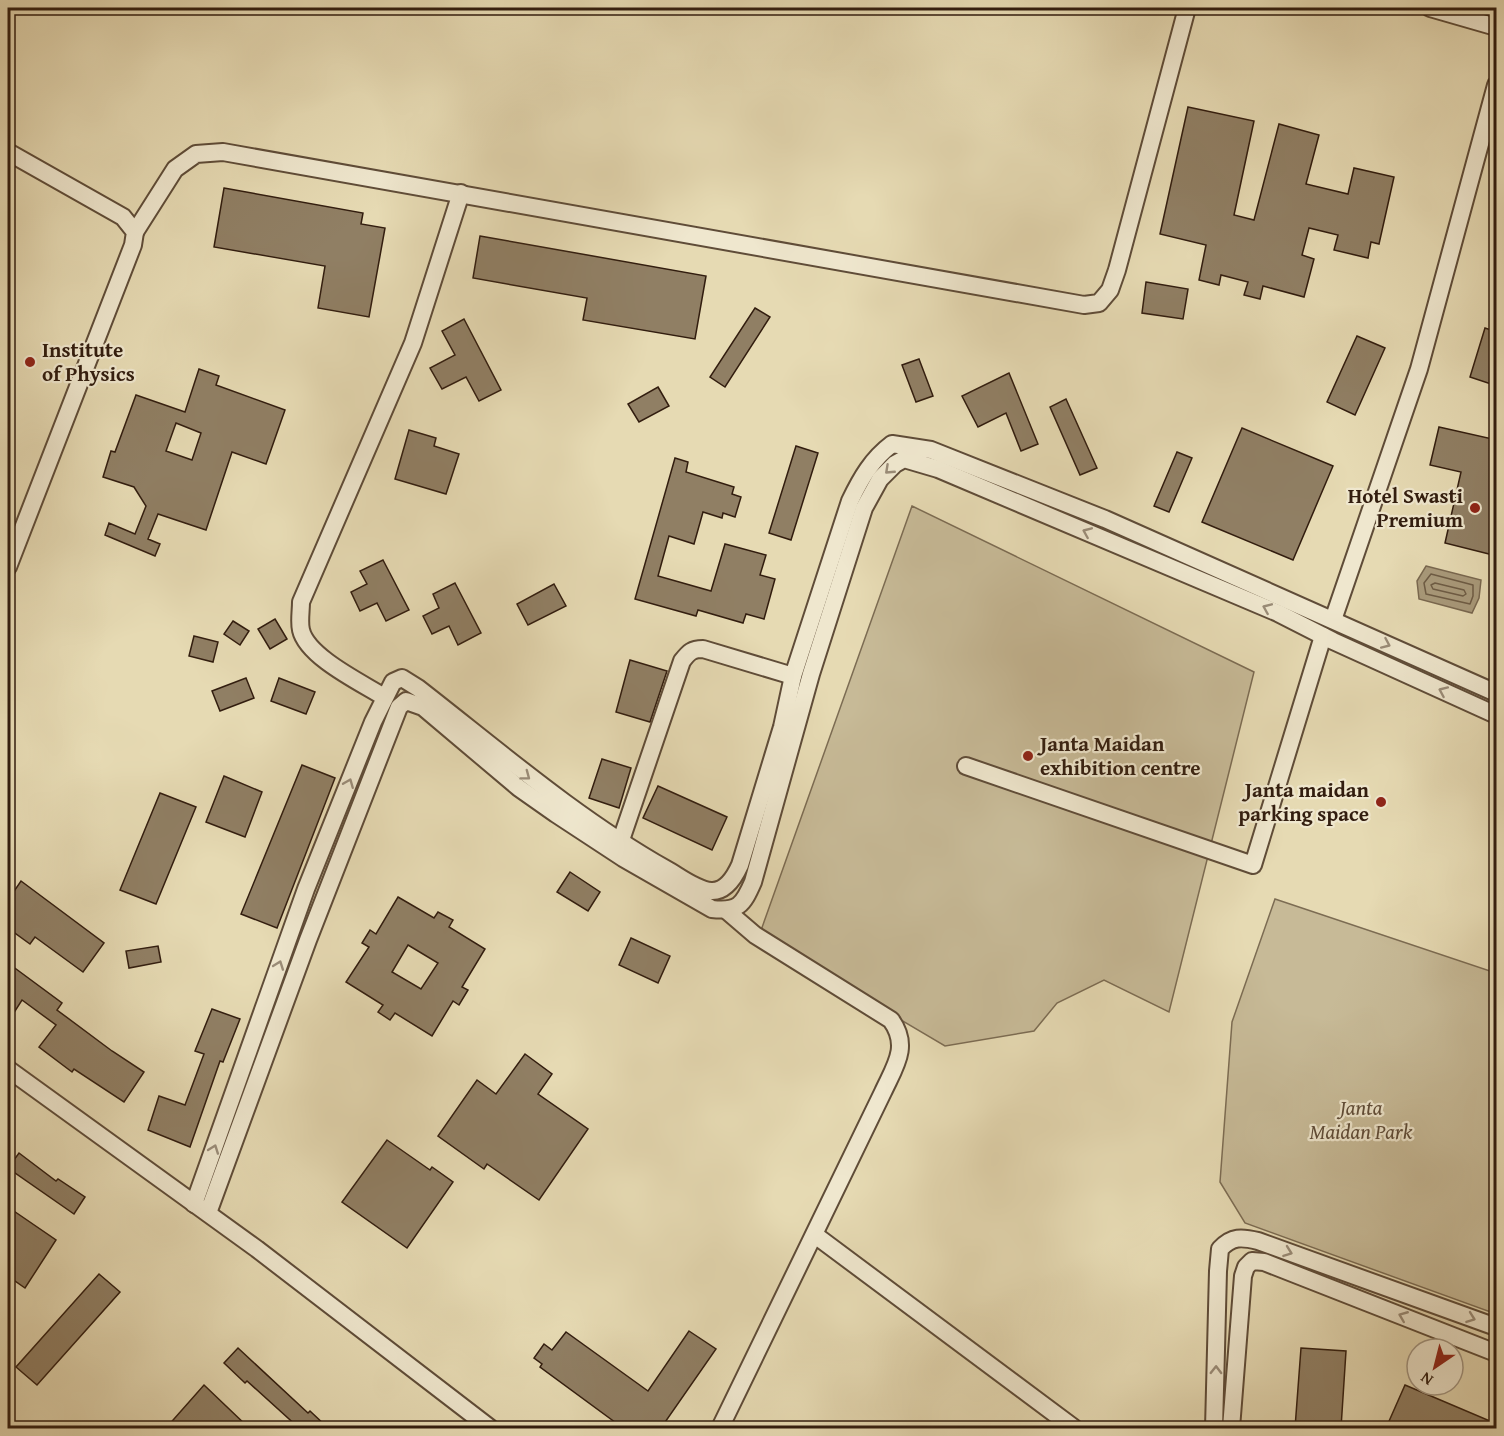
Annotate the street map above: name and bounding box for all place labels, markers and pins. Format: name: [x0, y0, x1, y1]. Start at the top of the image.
place label: Institute of Physics: [42, 334, 135, 389]
marker: Institute of Physics: [23, 355, 37, 369]
place label: Hotel Swasti Premium: [1348, 480, 1463, 535]
marker: Hotel Swasti Premium: [1468, 501, 1482, 515]
place label: Janta Maidan exhibition centre: [1037, 728, 1201, 783]
marker: Janta Maidan exhibition centre: [1021, 749, 1035, 763]
place label: Janta maidan parking space: [1238, 774, 1370, 829]
marker: Janta maidan parking space: [1374, 795, 1388, 809]

